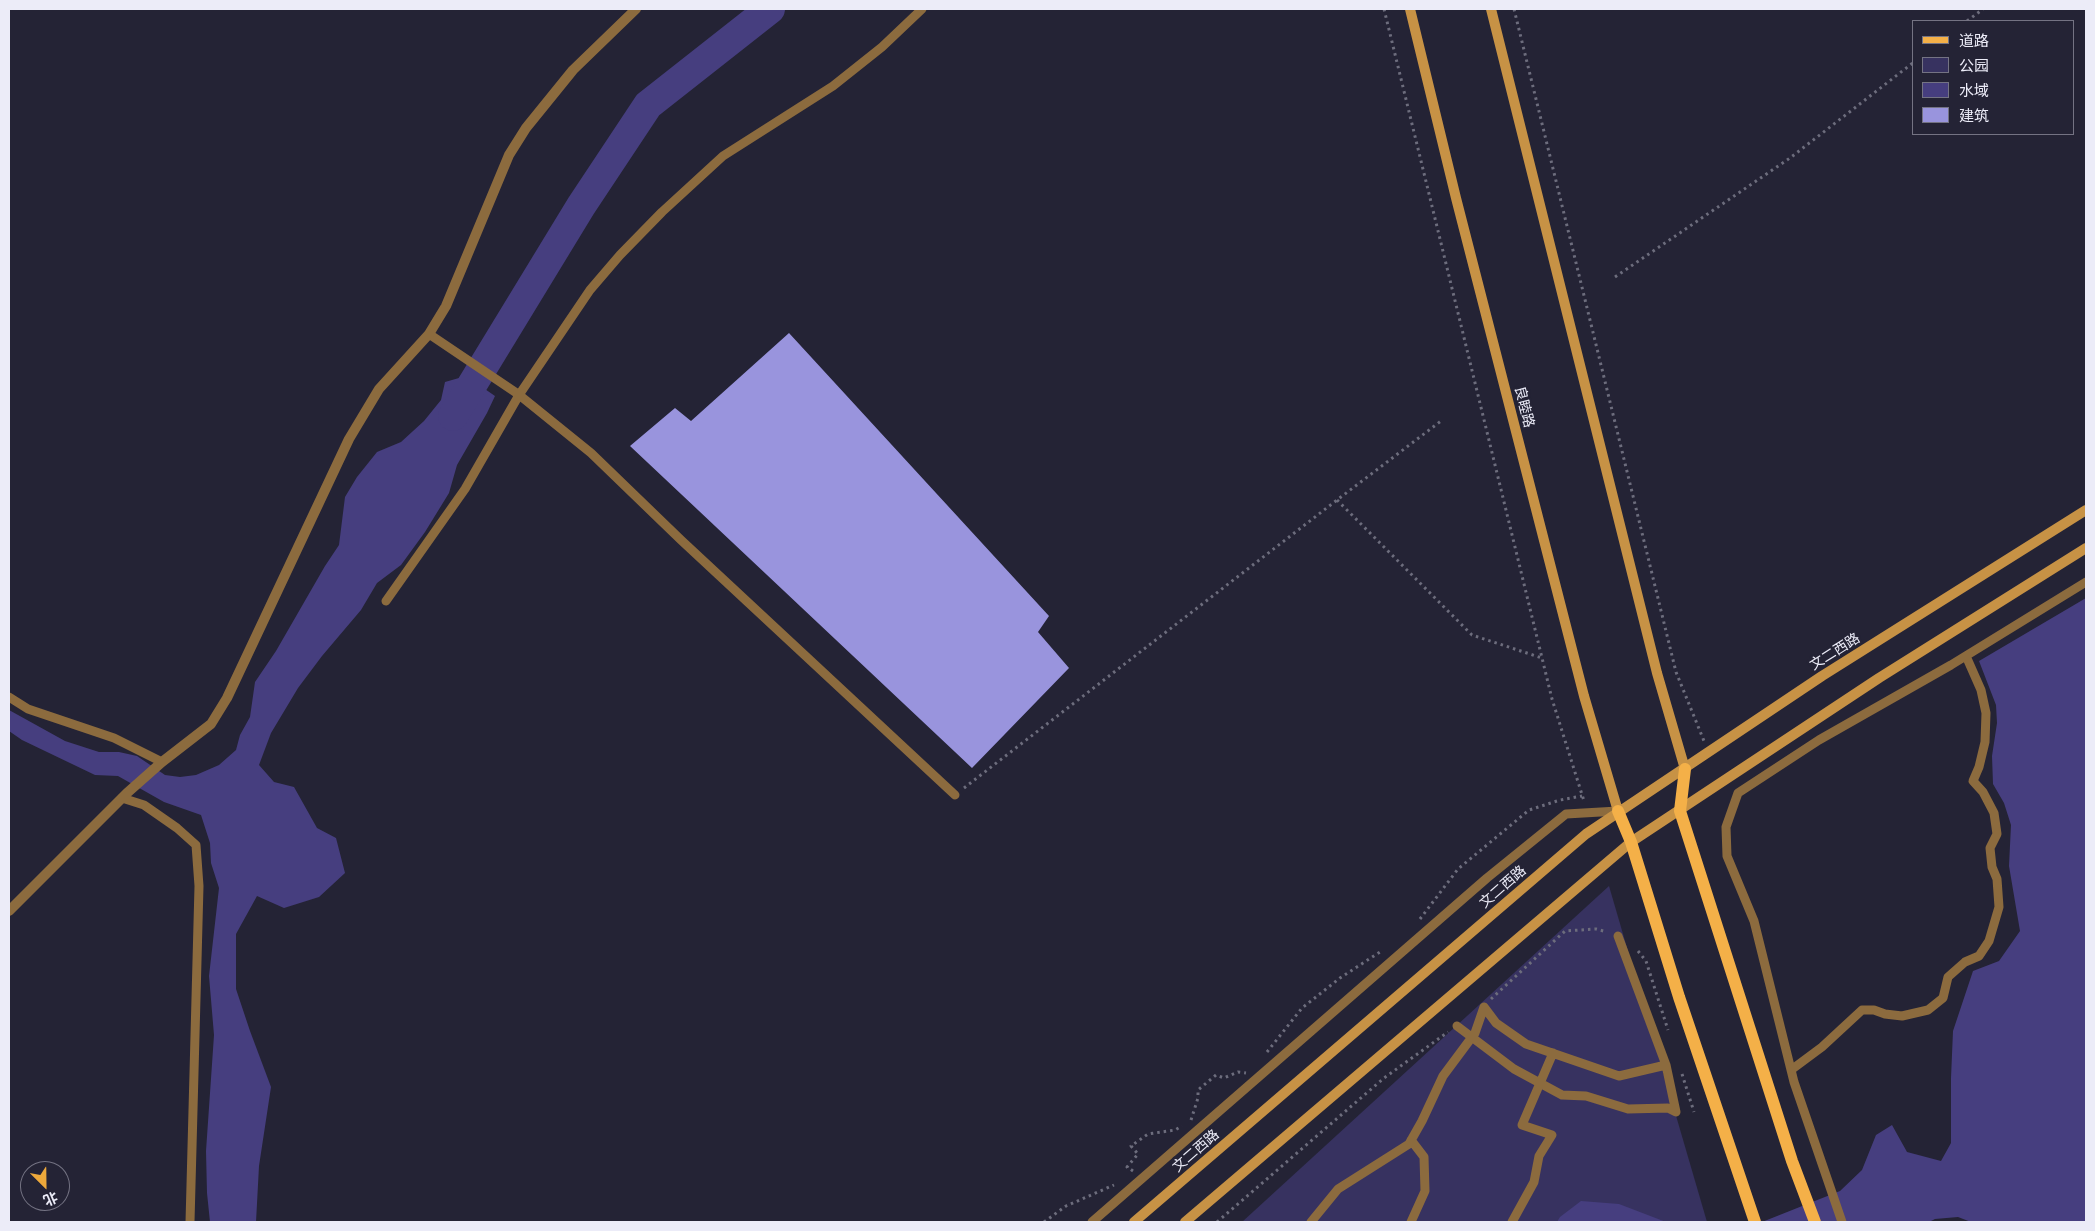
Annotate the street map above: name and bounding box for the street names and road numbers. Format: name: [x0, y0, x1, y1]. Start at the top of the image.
street label: 良睦路: [1511, 385, 1537, 429]
street label: 文二西路: [1807, 630, 1863, 674]
street label: 文二西路: [1476, 862, 1530, 912]
street label: 文二西路: [1169, 1126, 1223, 1176]

